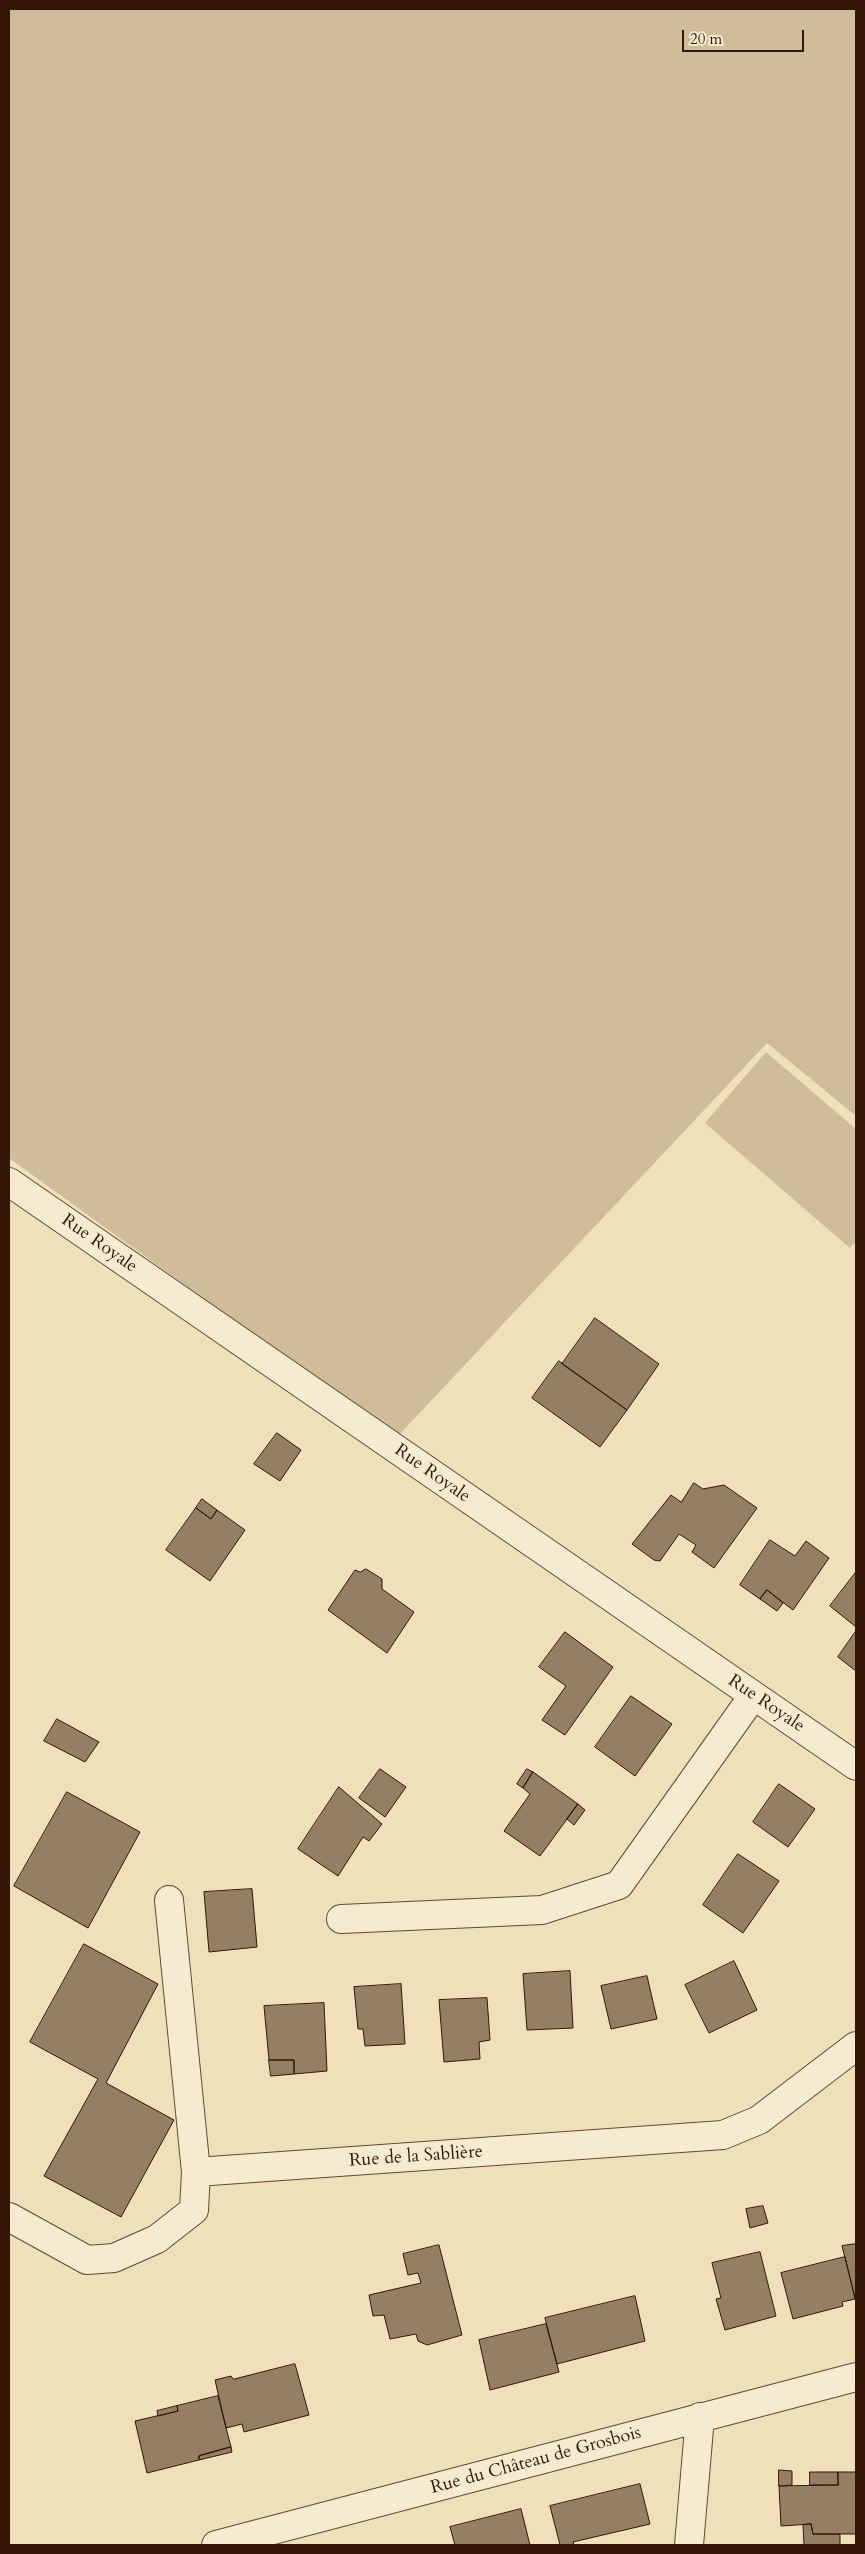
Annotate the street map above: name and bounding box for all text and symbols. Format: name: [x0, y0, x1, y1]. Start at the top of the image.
scale bar: [685, 20, 808, 52]
text: 20 m: [690, 29, 722, 49]
street label: Rue Royale: [57, 1210, 141, 1278]
street label: Rue Royale: [390, 1440, 474, 1508]
street label: Rue Royale: [724, 1671, 808, 1737]
street label: Rue de la Sablière: [348, 2142, 484, 2172]
street label: Rue du Château de Grosbois: [428, 2422, 644, 2500]

